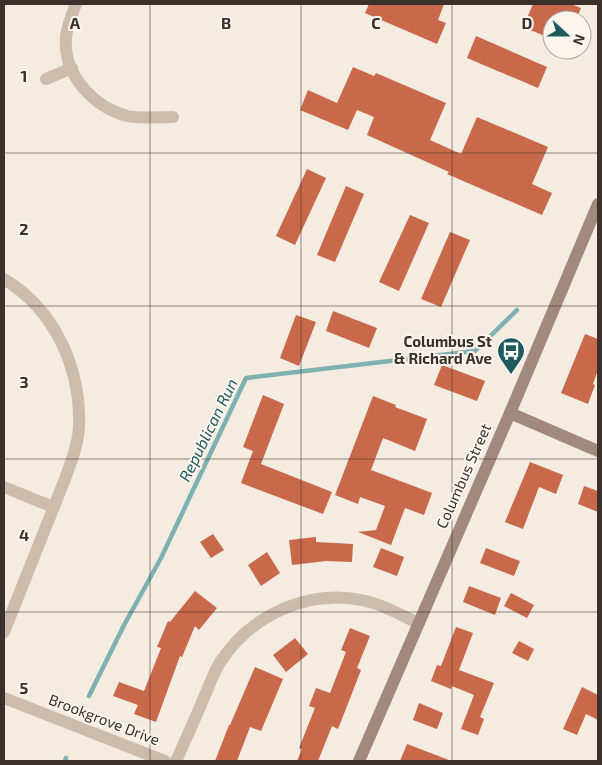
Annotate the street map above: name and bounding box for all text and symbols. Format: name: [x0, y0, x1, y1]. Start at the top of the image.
north arrow: [542, 10, 592, 60]
text: A: [70, 13, 81, 32]
text: B: [221, 13, 231, 32]
text: C: [371, 13, 381, 32]
text: D: [522, 13, 533, 32]
text: N: [570, 32, 589, 48]
text: 1: [21, 66, 27, 85]
text: 2: [19, 219, 29, 238]
place label: Columbus St & Richard Ave: [394, 332, 492, 367]
bus stop icon: Columbus St & Richard Ave: [496, 336, 526, 375]
text: 3: [19, 372, 29, 391]
water label: Republican Run: [174, 375, 241, 484]
street label: Columbus Street: [432, 420, 494, 531]
text: 4: [19, 525, 29, 544]
text: 5: [20, 678, 29, 697]
street label: Brookgrove Drive: [46, 690, 162, 748]

